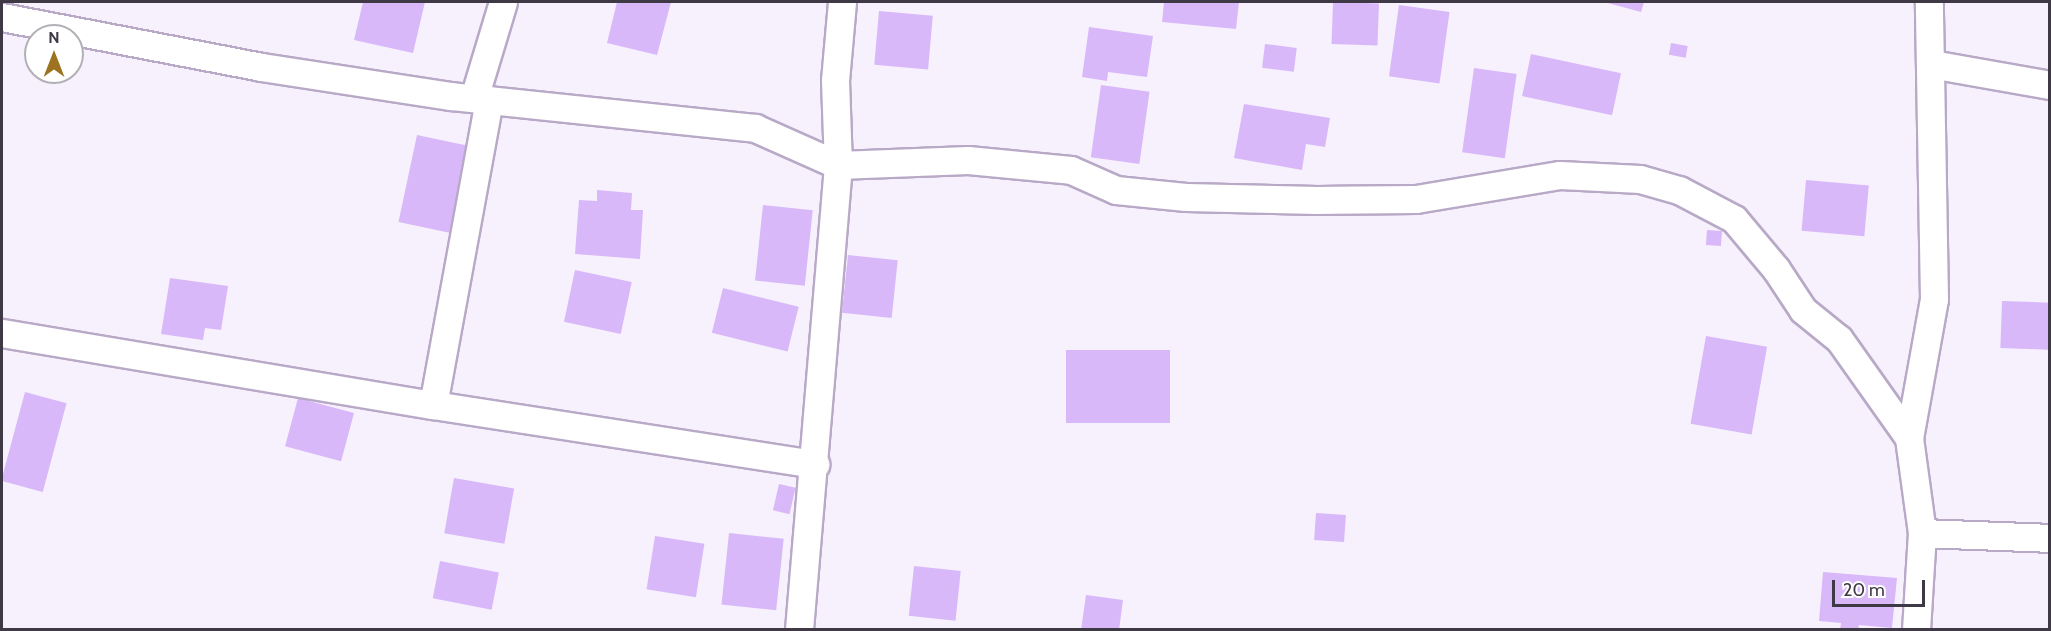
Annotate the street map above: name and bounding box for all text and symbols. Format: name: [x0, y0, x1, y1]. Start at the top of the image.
north arrow: [24, 24, 84, 84]
text: N: [48, 28, 60, 47]
scale bar: [1835, 568, 1928, 606]
text: 20 m: [1843, 579, 1885, 601]

